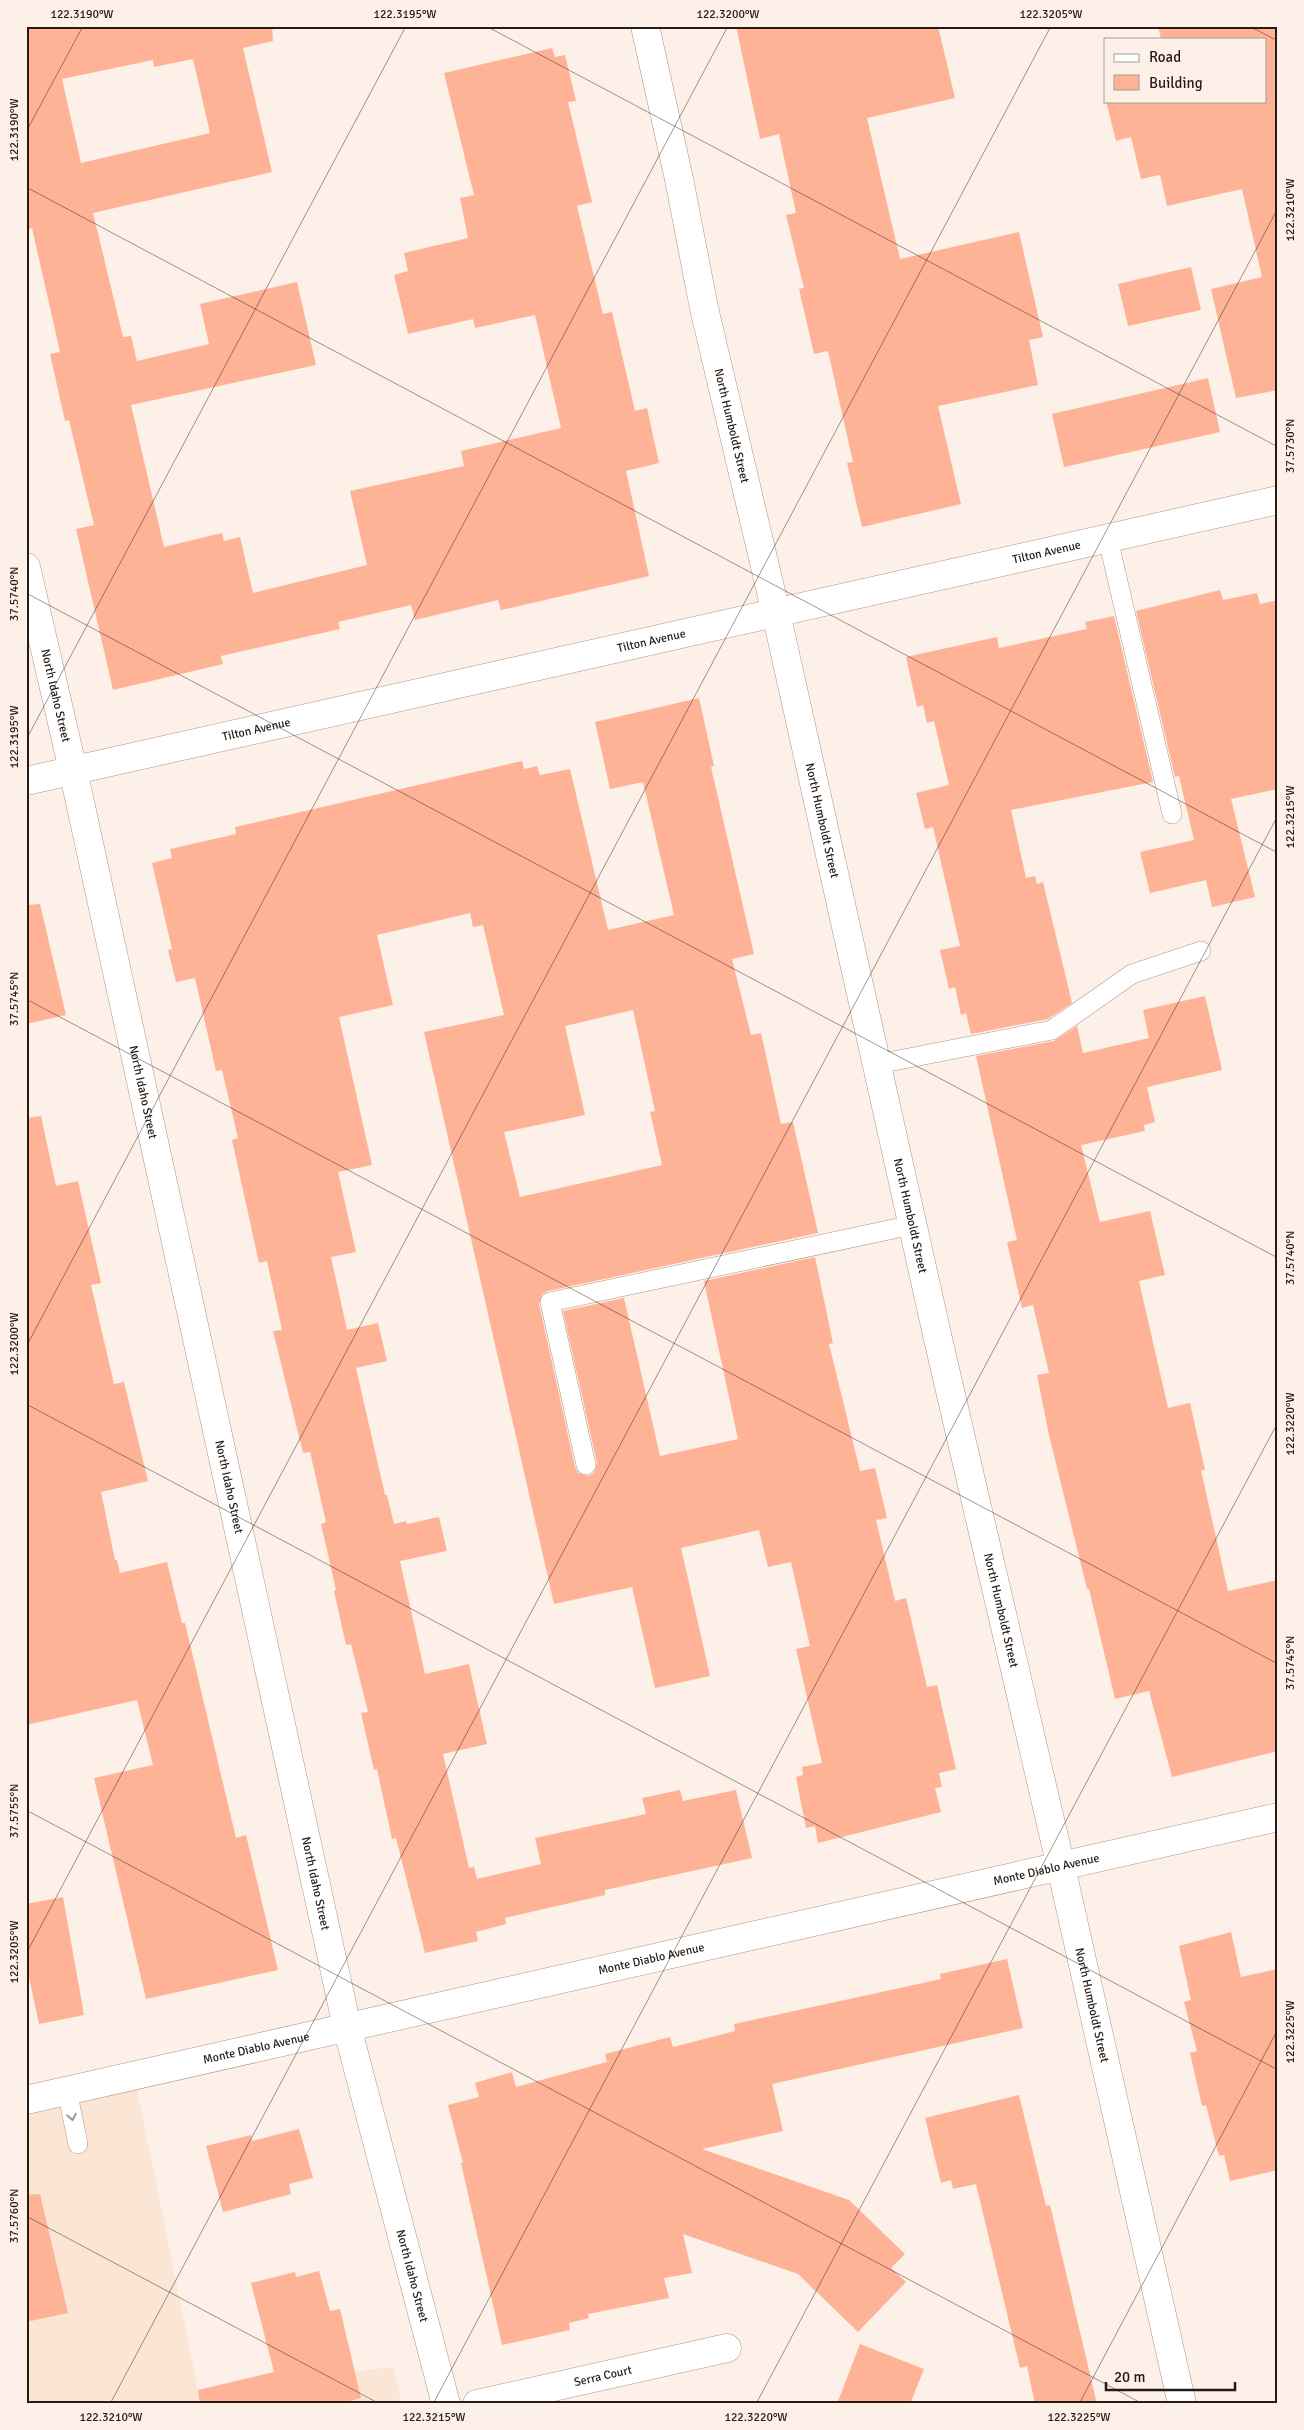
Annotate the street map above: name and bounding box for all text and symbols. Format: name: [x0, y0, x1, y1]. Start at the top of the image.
text: 122.3190°W: [50, 7, 114, 22]
text: 122.3195°W: [373, 7, 437, 22]
text: 122.3200°W: [696, 7, 760, 22]
text: 122.3205°W: [1019, 7, 1083, 22]
legend: [1104, 38, 1266, 102]
text: Road: [1149, 48, 1181, 66]
text: Building: [1149, 74, 1203, 92]
text: 122.3190°W: [7, 98, 22, 162]
text: 122.3210°W: [1283, 178, 1298, 242]
street label: North Humboldt Street: [711, 367, 753, 484]
text: 37.5730°N: [1283, 419, 1298, 473]
street label: Tilton Avenue: [1011, 537, 1082, 567]
text: 37.5740°N: [7, 567, 22, 621]
street label: Tilton Avenue: [616, 626, 687, 656]
street label: North Idaho Street: [38, 648, 74, 744]
text: 122.3195°W: [7, 705, 22, 769]
street label: Tilton Avenue: [221, 714, 292, 744]
street label: North Humboldt Street: [802, 762, 842, 879]
text: 122.3215°W: [1283, 785, 1298, 849]
text: 37.5745°N: [7, 972, 22, 1026]
street label: North Idaho Street: [126, 1044, 161, 1140]
street label: North Humboldt Street: [890, 1157, 931, 1275]
text: 37.5740°N: [1283, 1231, 1298, 1285]
text: 122.3200°W: [7, 1312, 22, 1376]
text: 122.3220°W: [1283, 1392, 1298, 1456]
street label: North Idaho Street: [212, 1439, 247, 1535]
street label: North Humboldt Street: [981, 1552, 1022, 1669]
text: 37.5745°N: [1283, 1636, 1298, 1690]
text: 37.5755°N: [7, 1784, 22, 1838]
street label: North Idaho Street: [298, 1835, 333, 1932]
street label: Monte Diablo Avenue: [992, 1850, 1101, 1889]
text: 122.3205°W: [7, 1920, 22, 1984]
street label: Monte Diablo Avenue: [597, 1939, 706, 1978]
street label: North Humboldt Street: [1072, 1946, 1112, 2064]
text: 122.3225°W: [1283, 2000, 1298, 2064]
street label: Monte Diablo Avenue: [202, 2029, 311, 2067]
one-way arrow: [66, 2113, 77, 2122]
text: 37.5760°N: [7, 2189, 22, 2243]
street label: North Idaho Street: [393, 2228, 432, 2324]
scale bar: [1106, 2360, 1235, 2392]
street label: Serra Court: [572, 2362, 633, 2390]
text: 20 m: [1114, 2368, 1145, 2386]
text: 122.3210°W: [79, 2410, 143, 2425]
text: 122.3215°W: [402, 2410, 466, 2425]
text: 122.3220°W: [724, 2410, 788, 2425]
text: 122.3225°W: [1047, 2410, 1111, 2425]

